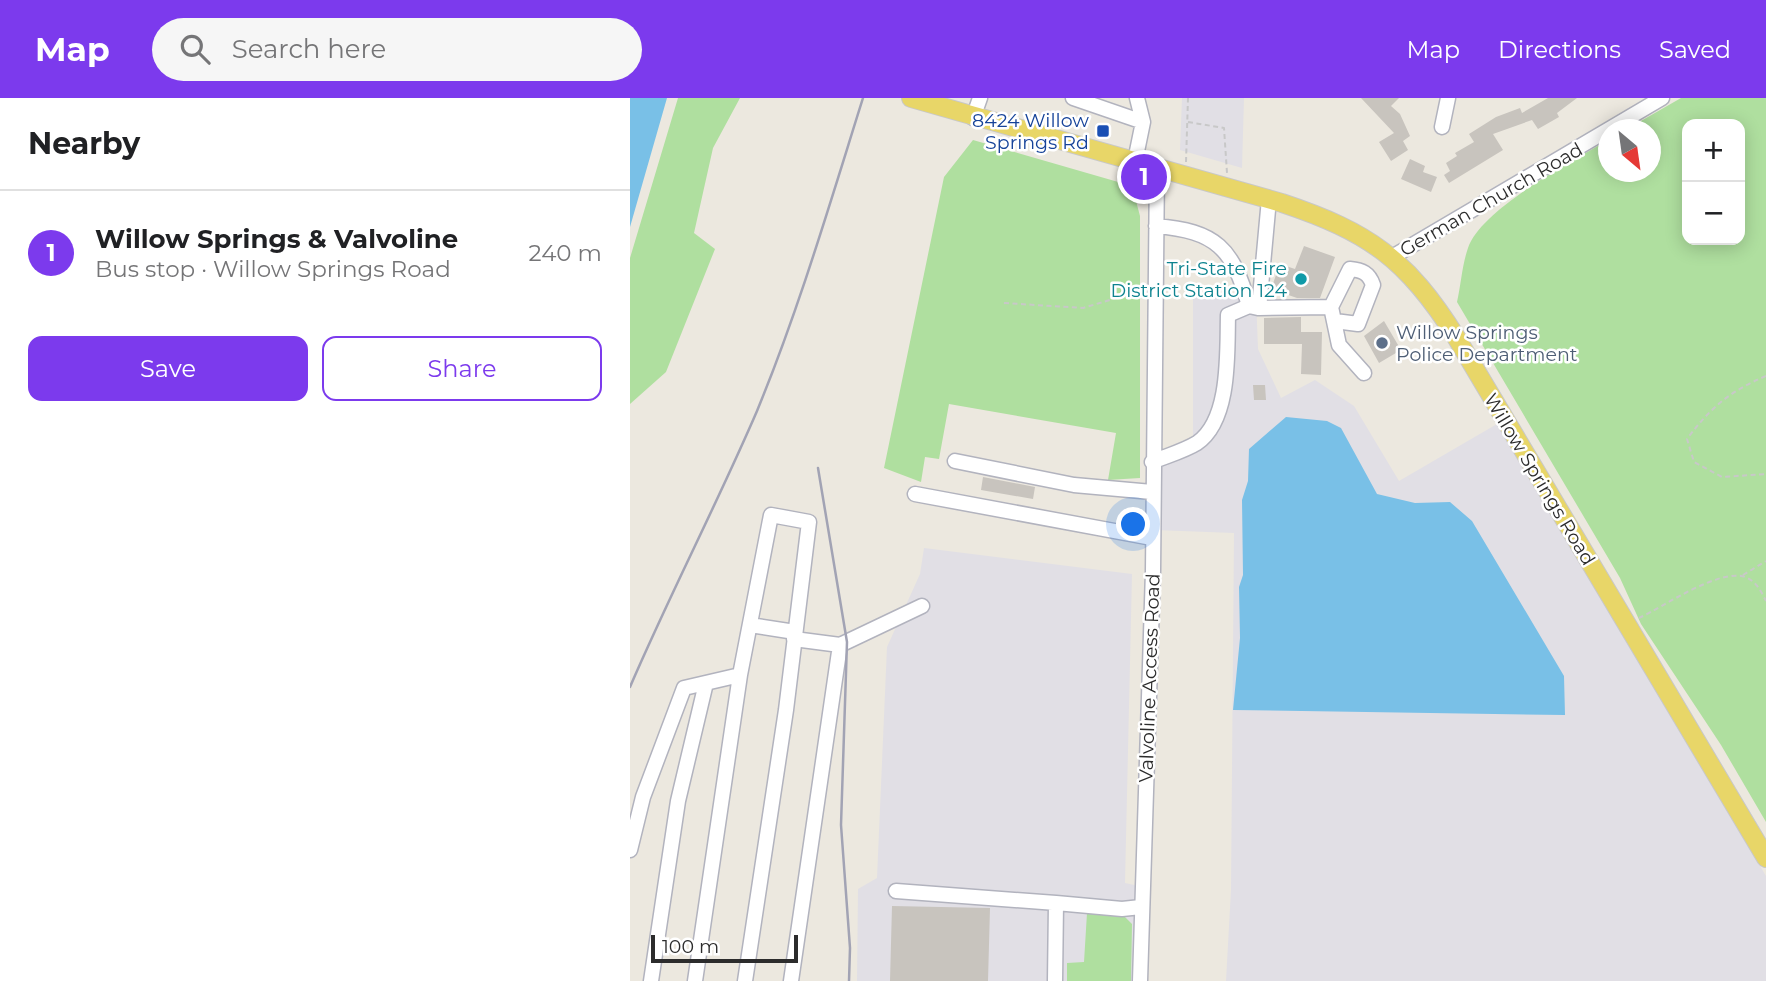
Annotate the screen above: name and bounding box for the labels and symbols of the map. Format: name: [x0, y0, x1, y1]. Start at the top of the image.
place label: 8424 Willow Springs Rd: [972, 109, 1089, 154]
north arrow: [1598, 119, 1661, 182]
marker: 8424 Willow Springs Rd: [1095, 123, 1111, 139]
street label: German Church Road: [1396, 138, 1587, 261]
pin: 1: [1121, 151, 1167, 203]
place label: Tri-State Fire District Station 124: [1111, 257, 1287, 302]
marker: Tri-State Fire District Station 124: [1293, 271, 1309, 287]
place label: Willow Springs Police Department: [1396, 321, 1578, 366]
marker: Willow Springs Police Department: [1374, 335, 1390, 351]
street label: Willow Springs Road: [1479, 389, 1600, 569]
your location: [1116, 507, 1150, 541]
street label: Valvoline Access Road: [1134, 573, 1165, 783]
scale bar: [651, 932, 798, 964]

